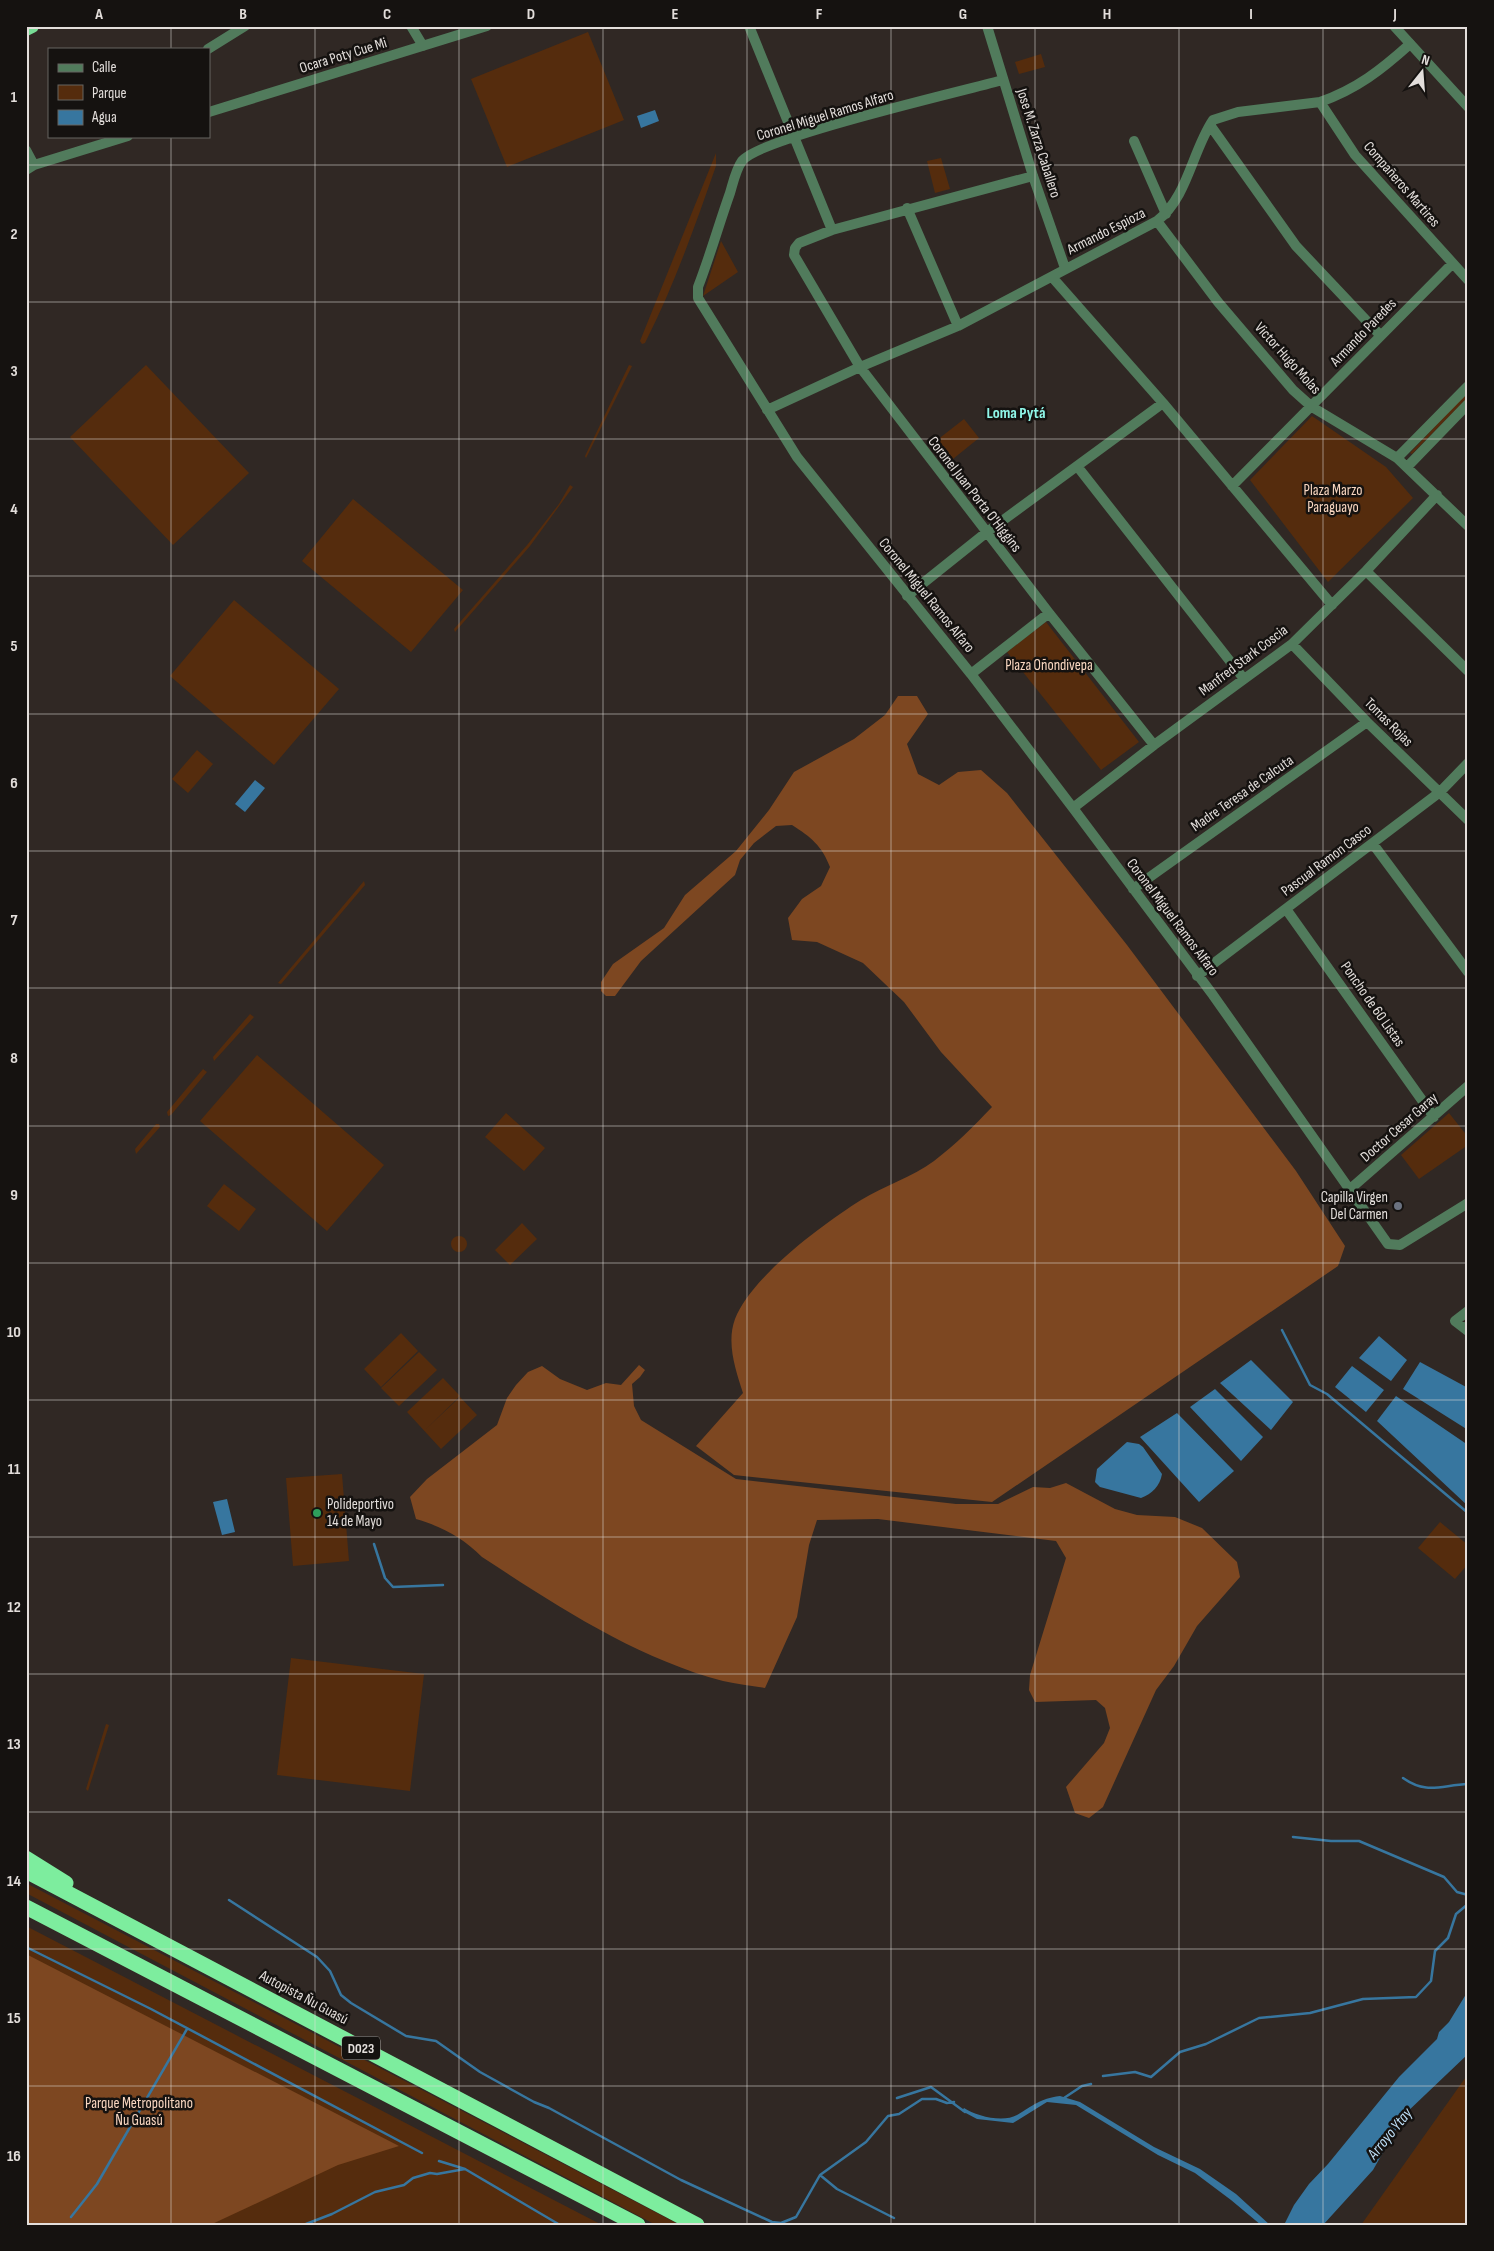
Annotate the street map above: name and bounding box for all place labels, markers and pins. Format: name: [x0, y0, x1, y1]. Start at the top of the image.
place label: Capilla Virgen Del Carmen: [1321, 1188, 1388, 1224]
marker: Capilla Virgen Del Carmen: [1392, 1200, 1404, 1212]
place label: Polideportivo 14 de Mayo: [327, 1495, 394, 1531]
marker: Polideportivo 14 de Mayo: [311, 1507, 323, 1519]

